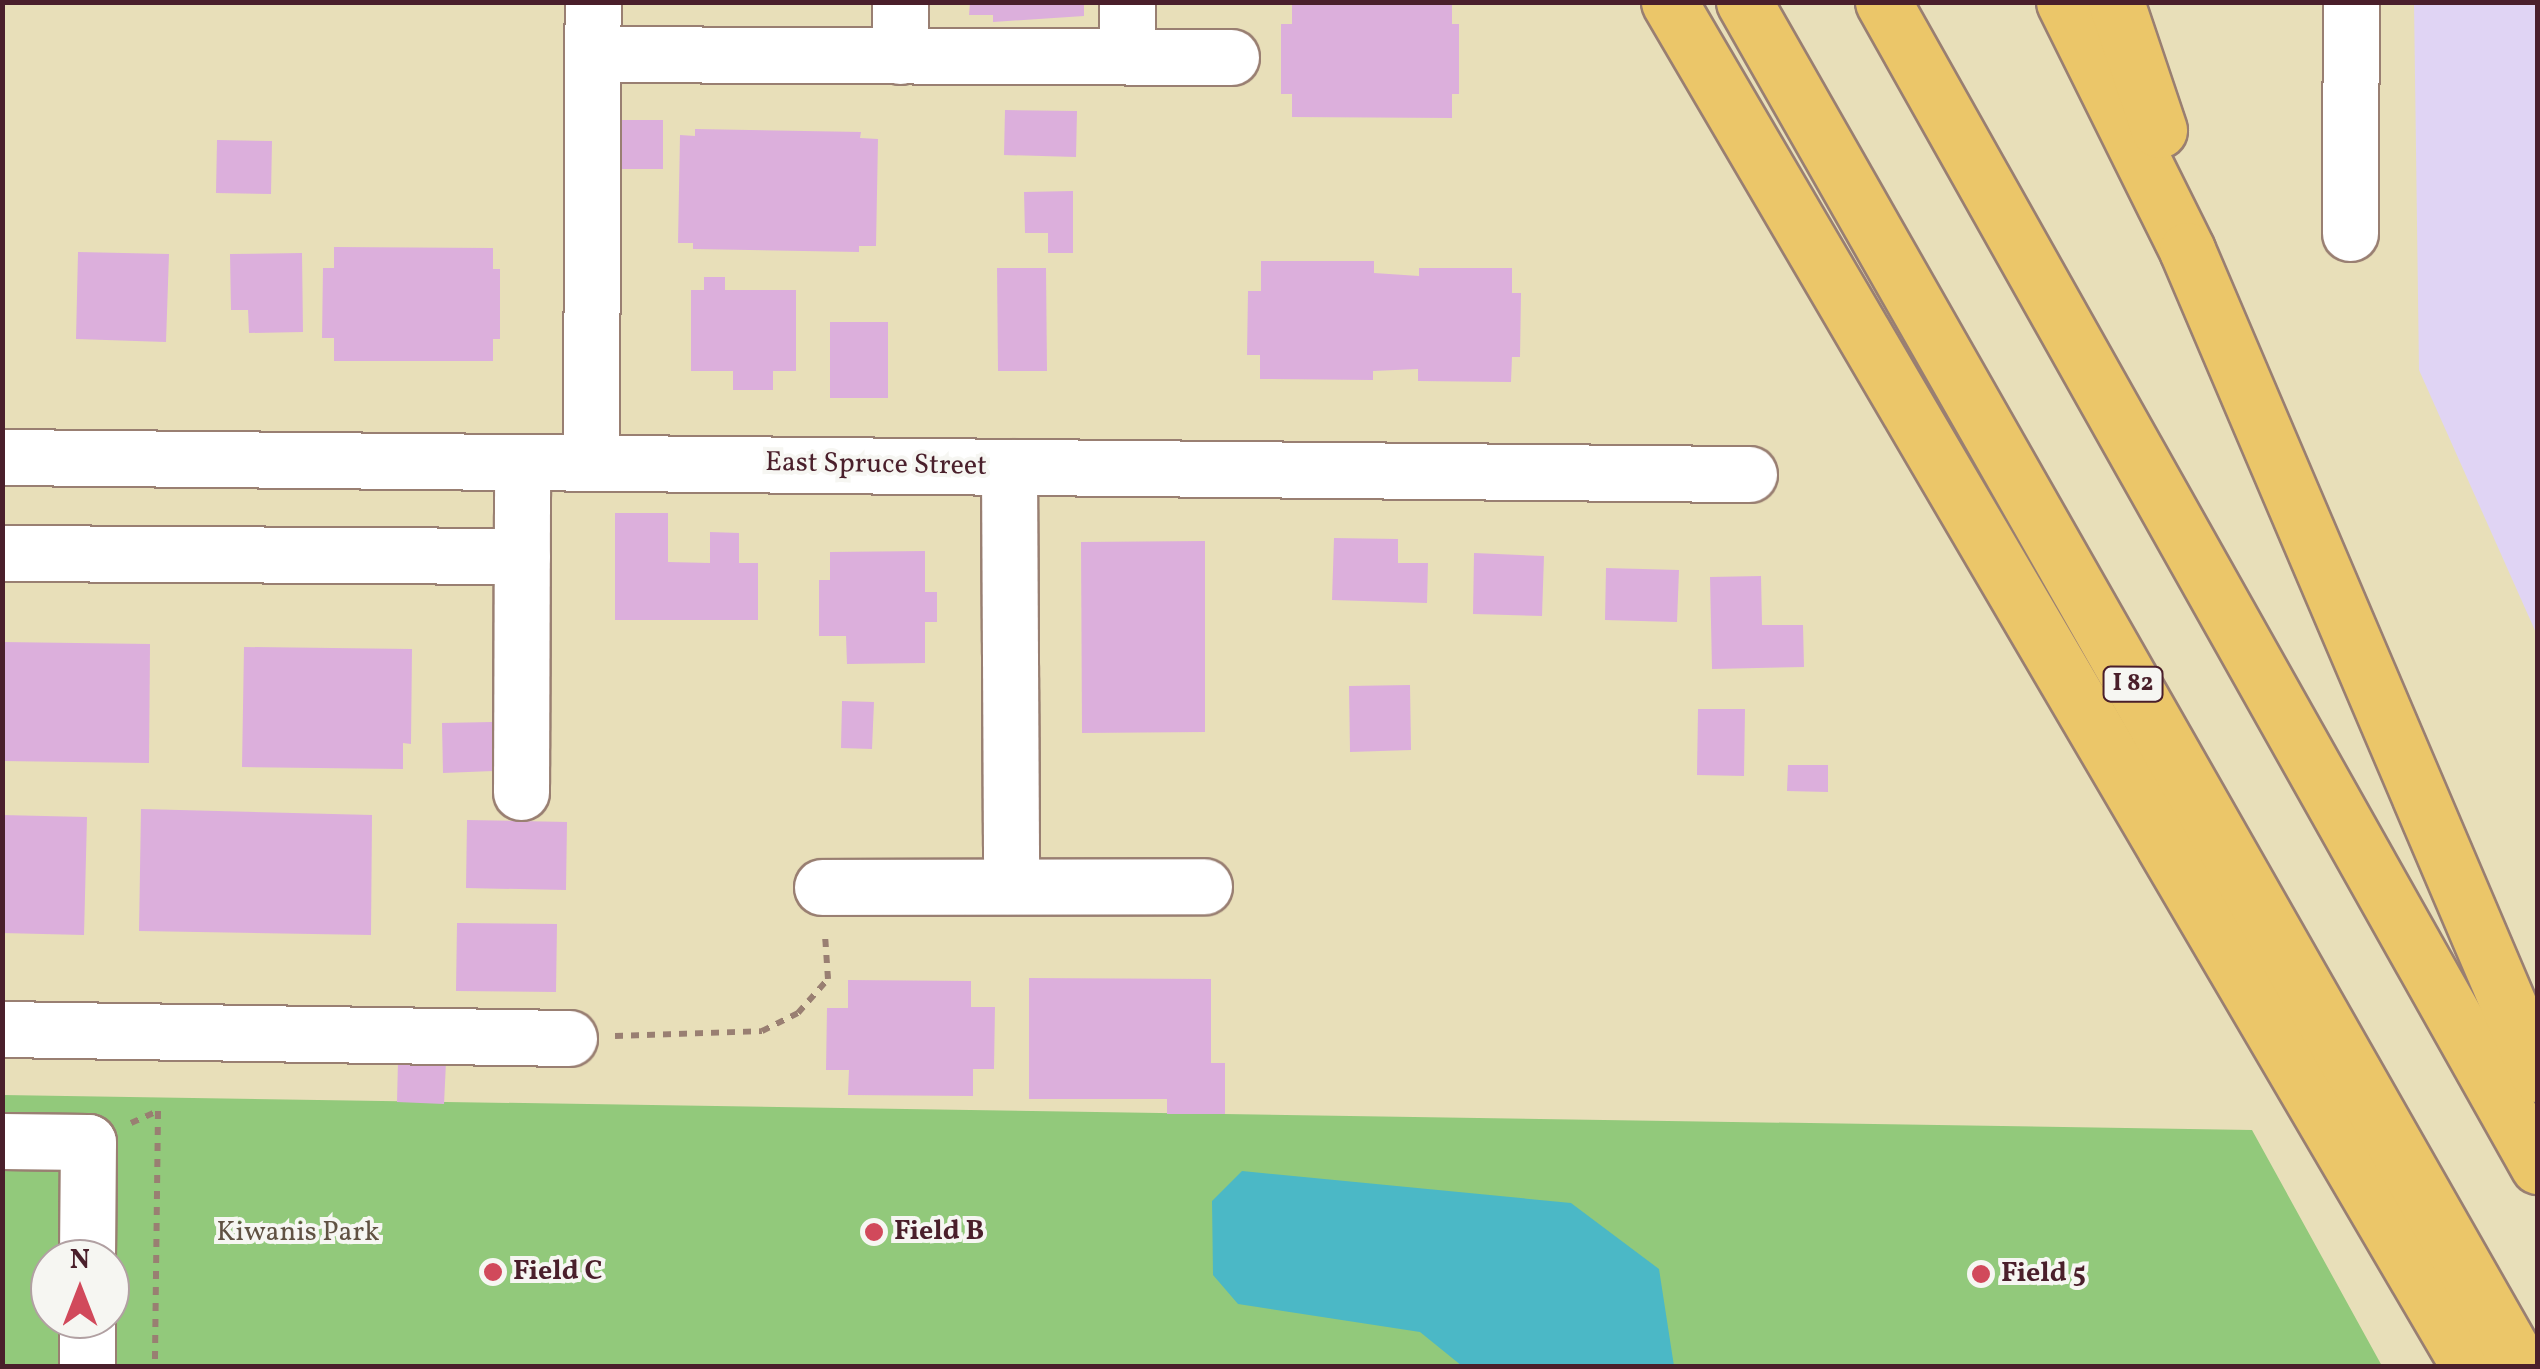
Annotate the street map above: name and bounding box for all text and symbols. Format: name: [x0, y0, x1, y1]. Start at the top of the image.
street label: East Spruce Street: [765, 446, 987, 484]
road number: I 82: [2100, 664, 2166, 704]
place label: Field B: [894, 1215, 984, 1249]
park label: Kiwanis Park: [217, 1216, 379, 1250]
marker: Field B: [863, 1221, 885, 1243]
north arrow: [30, 1239, 130, 1339]
text: N: [70, 1241, 90, 1280]
place label: Field C: [513, 1255, 602, 1289]
place label: Field 5: [2001, 1257, 2086, 1291]
marker: Field C: [482, 1261, 504, 1283]
marker: Field 5: [1970, 1263, 1992, 1285]

